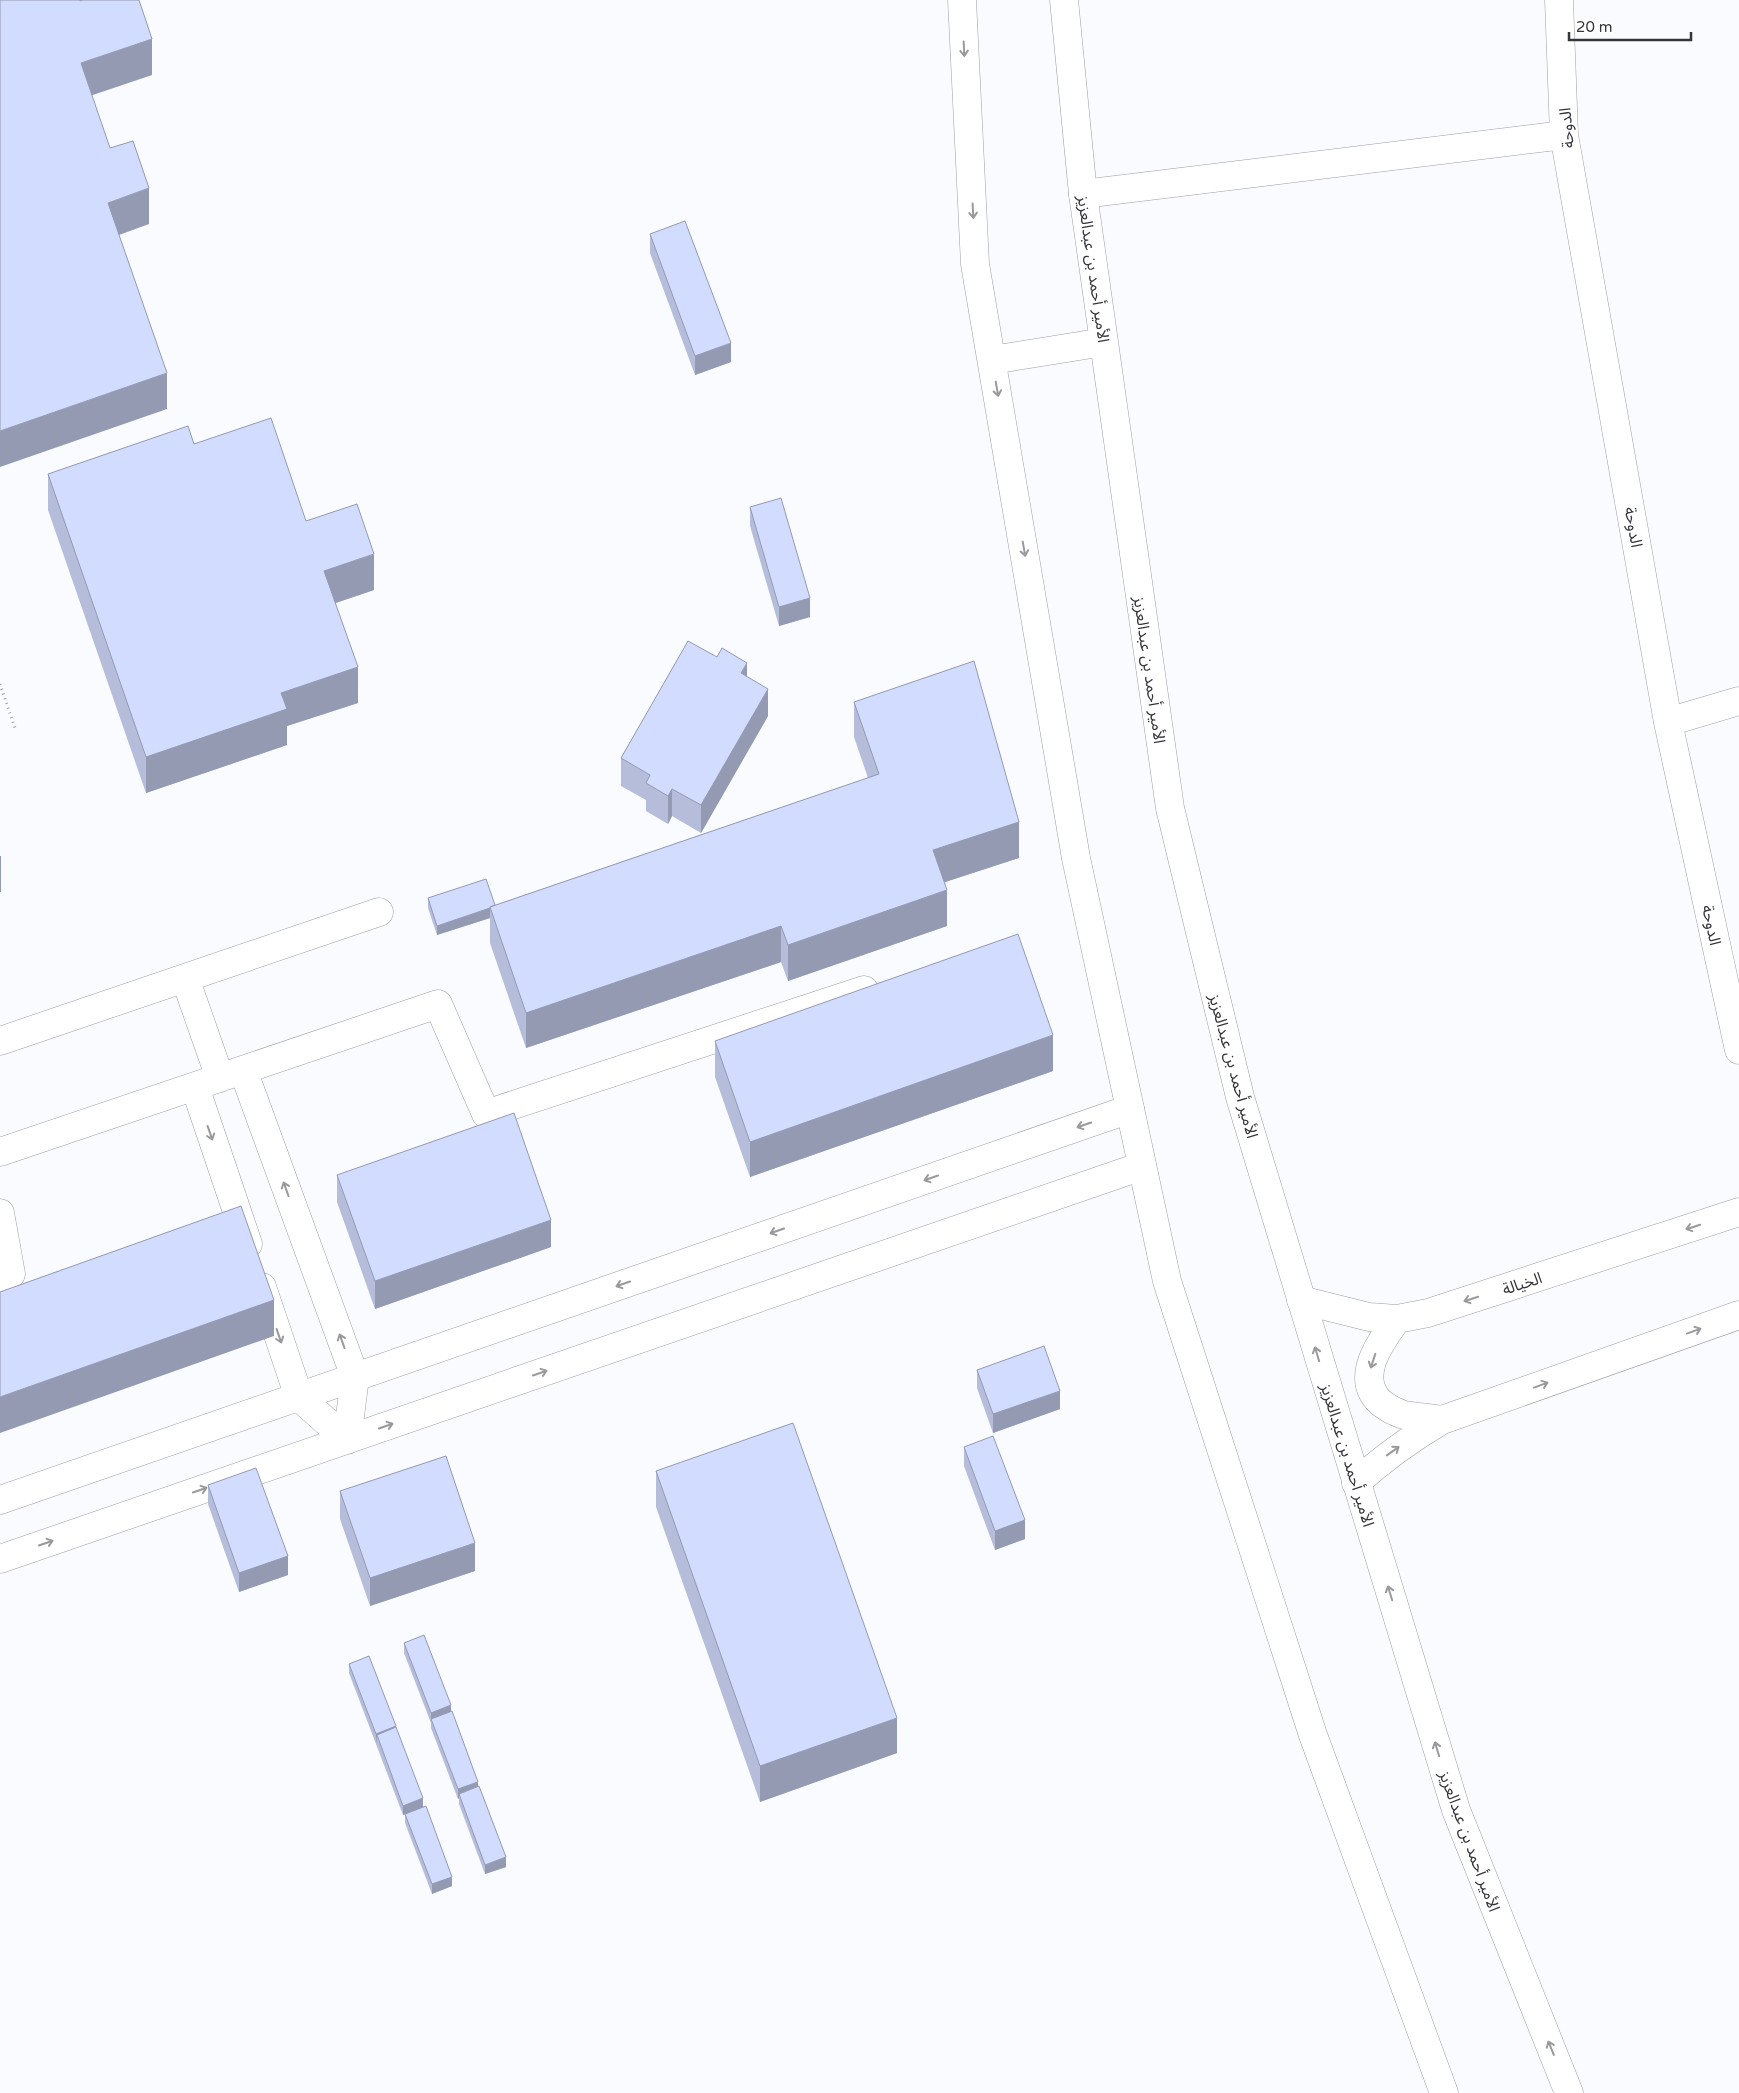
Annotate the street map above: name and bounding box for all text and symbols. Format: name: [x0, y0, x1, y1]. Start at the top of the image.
scale bar: [1569, 10, 1692, 42]
text: 20 m: [1576, 18, 1613, 36]
one-way arrow: [960, 40, 969, 56]
street label: الدوحة: [1555, 107, 1579, 149]
street label: الأمير أحمد بن عبدالعزيز: [1073, 193, 1113, 344]
one-way arrow: [968, 203, 977, 219]
one-way arrow: [992, 381, 1002, 397]
street label: الدوحة: [1620, 505, 1646, 549]
one-way arrow: [1019, 541, 1029, 557]
street label: الأمير أحمد بن عبدالعزيز: [1129, 594, 1169, 745]
street label: الدوحة: [1697, 903, 1725, 947]
street label: الأمير أحمد بن عبدالعزيز: [1204, 991, 1262, 1141]
one-way arrow: [1077, 1121, 1092, 1130]
one-way arrow: [206, 1124, 215, 1140]
one-way arrow: [923, 1174, 939, 1183]
one-way arrow: [281, 1181, 290, 1197]
one-way arrow: [1685, 1223, 1701, 1232]
one-way arrow: [770, 1227, 785, 1236]
street label: الخيالة: [1500, 1268, 1545, 1300]
one-way arrow: [616, 1280, 632, 1289]
one-way arrow: [1464, 1295, 1480, 1304]
one-way arrow: [1685, 1326, 1701, 1335]
one-way arrow: [275, 1328, 284, 1344]
one-way arrow: [337, 1334, 346, 1349]
one-way arrow: [1311, 1347, 1321, 1363]
one-way arrow: [1368, 1352, 1377, 1368]
one-way arrow: [532, 1368, 547, 1377]
street label: الأمير أحمد بن عبدالعزيز: [1315, 1380, 1378, 1529]
one-way arrow: [1532, 1380, 1548, 1389]
one-way arrow: [378, 1421, 394, 1430]
one-way arrow: [1386, 1446, 1400, 1456]
one-way arrow: [191, 1485, 207, 1495]
one-way arrow: [38, 1538, 54, 1548]
one-way arrow: [1384, 1586, 1394, 1602]
one-way arrow: [1432, 1741, 1442, 1757]
street label: الأمير أحمد بن عبدالعزيز: [1434, 1767, 1504, 1915]
one-way arrow: [1546, 2041, 1555, 2056]

